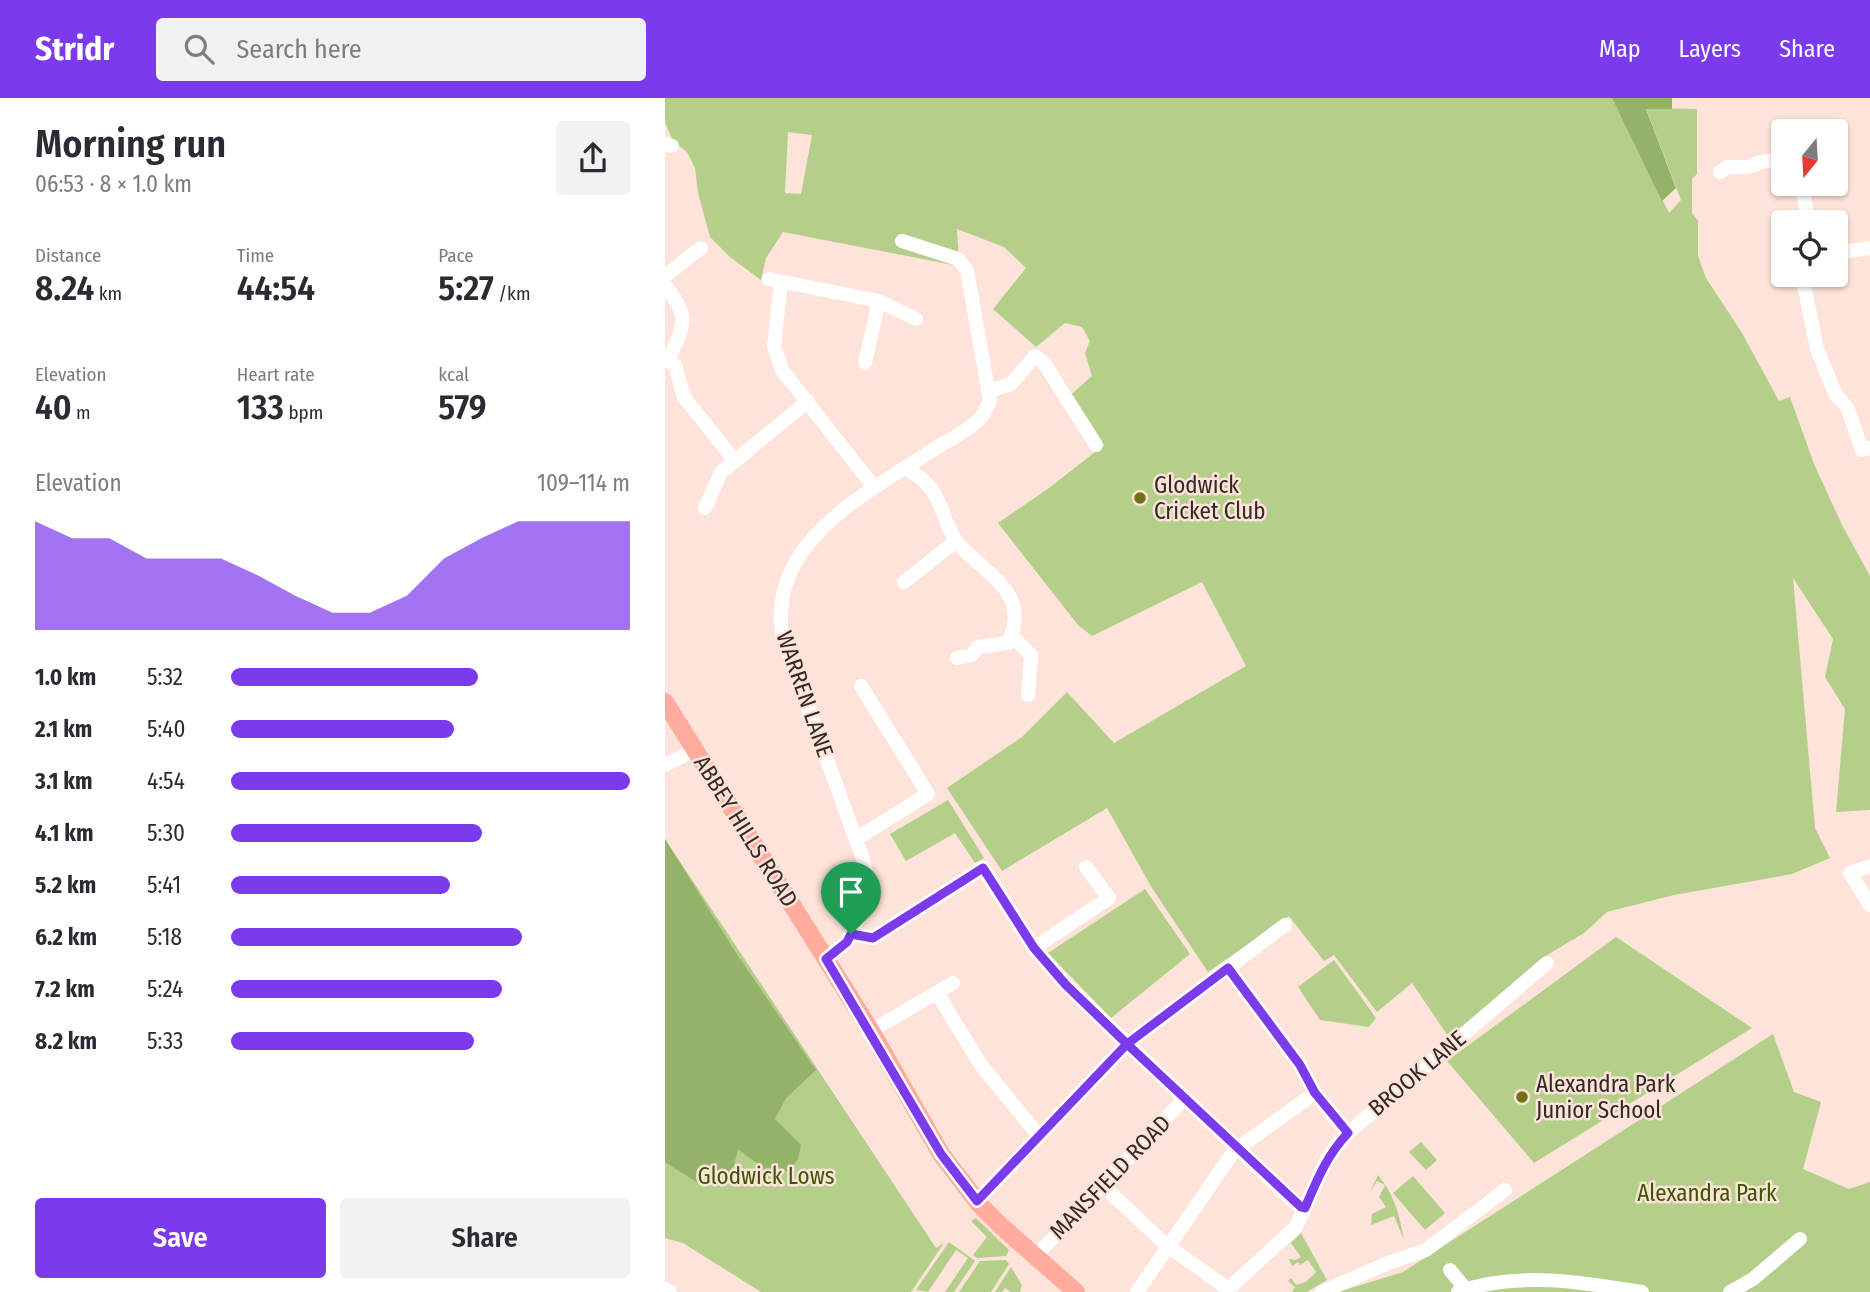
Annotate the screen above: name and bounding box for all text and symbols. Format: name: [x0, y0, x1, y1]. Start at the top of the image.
search box: [156, 18, 646, 81]
text: Stridr: [35, 29, 114, 69]
icon: search: [180, 30, 218, 68]
text: Search here: [236, 34, 362, 65]
text: Map: [1599, 35, 1641, 63]
text: Layers: [1679, 35, 1741, 63]
text: Share: [1779, 35, 1835, 63]
north arrow: [1771, 119, 1848, 196]
map controls: [1771, 119, 1848, 287]
text: Morning run: [35, 121, 226, 167]
button: share: [556, 121, 630, 195]
text: 06:53 · 8 × 1.0 km: [35, 170, 192, 198]
button: locate: [1771, 210, 1848, 287]
text: Distance: [35, 244, 102, 267]
text: Time: [237, 244, 274, 267]
text: Pace: [438, 244, 474, 267]
text: 8.24: [35, 267, 94, 309]
text: 44:54: [237, 267, 315, 309]
text: 5:27: [438, 267, 494, 309]
text: km: [94, 282, 122, 305]
text: /km: [494, 282, 531, 305]
text: Elevation: [35, 363, 107, 386]
text: Heart rate: [237, 363, 315, 386]
text: kcal: [438, 363, 469, 386]
text: 40: [35, 386, 72, 428]
text: 133: [237, 386, 284, 428]
text: 579: [438, 386, 487, 428]
text: m: [72, 401, 91, 424]
text: bpm: [284, 401, 323, 424]
text: Elevation: [35, 469, 122, 497]
text: 109–114 m: [537, 469, 630, 497]
place label: Glodwick Cricket Club: [1154, 471, 1266, 525]
marker: Glodwick Cricket Club: [1132, 490, 1148, 506]
street label: WARREN LANE: [770, 627, 840, 761]
text: 1.0 km: [35, 663, 96, 691]
text: 5:32: [147, 663, 183, 691]
text: 2.1 km: [35, 715, 92, 743]
text: 5:40: [147, 715, 185, 743]
street label: ABBEY HILLS ROAD: [688, 750, 804, 912]
text: 3.1 km: [35, 767, 93, 795]
text: 4:54: [147, 767, 185, 795]
text: 4.1 km: [35, 819, 94, 847]
text: 5:30: [147, 819, 185, 847]
pin: [821, 862, 881, 934]
text: 5.2 km: [35, 871, 96, 899]
text: 5:41: [147, 871, 181, 899]
icon: arrive: [832, 873, 870, 911]
text: 6.2 km: [35, 923, 97, 951]
text: 5:18: [147, 923, 182, 951]
text: 7.2 km: [35, 975, 95, 1003]
text: 5:24: [147, 975, 183, 1003]
street label: BROOK LANE: [1363, 1024, 1471, 1122]
text: 8.2 km: [35, 1027, 97, 1055]
text: 5:33: [147, 1027, 183, 1055]
place label: Alexandra Park Junior School: [1536, 1070, 1676, 1124]
marker: Alexandra Park Junior School: [1514, 1089, 1530, 1105]
street label: MANSFIELD ROAD: [1044, 1109, 1176, 1245]
park label: Glodwick Lows: [697, 1162, 835, 1190]
park label: Alexandra Park: [1637, 1179, 1777, 1207]
button: Save: [35, 1198, 326, 1278]
button: Share: [340, 1198, 630, 1278]

